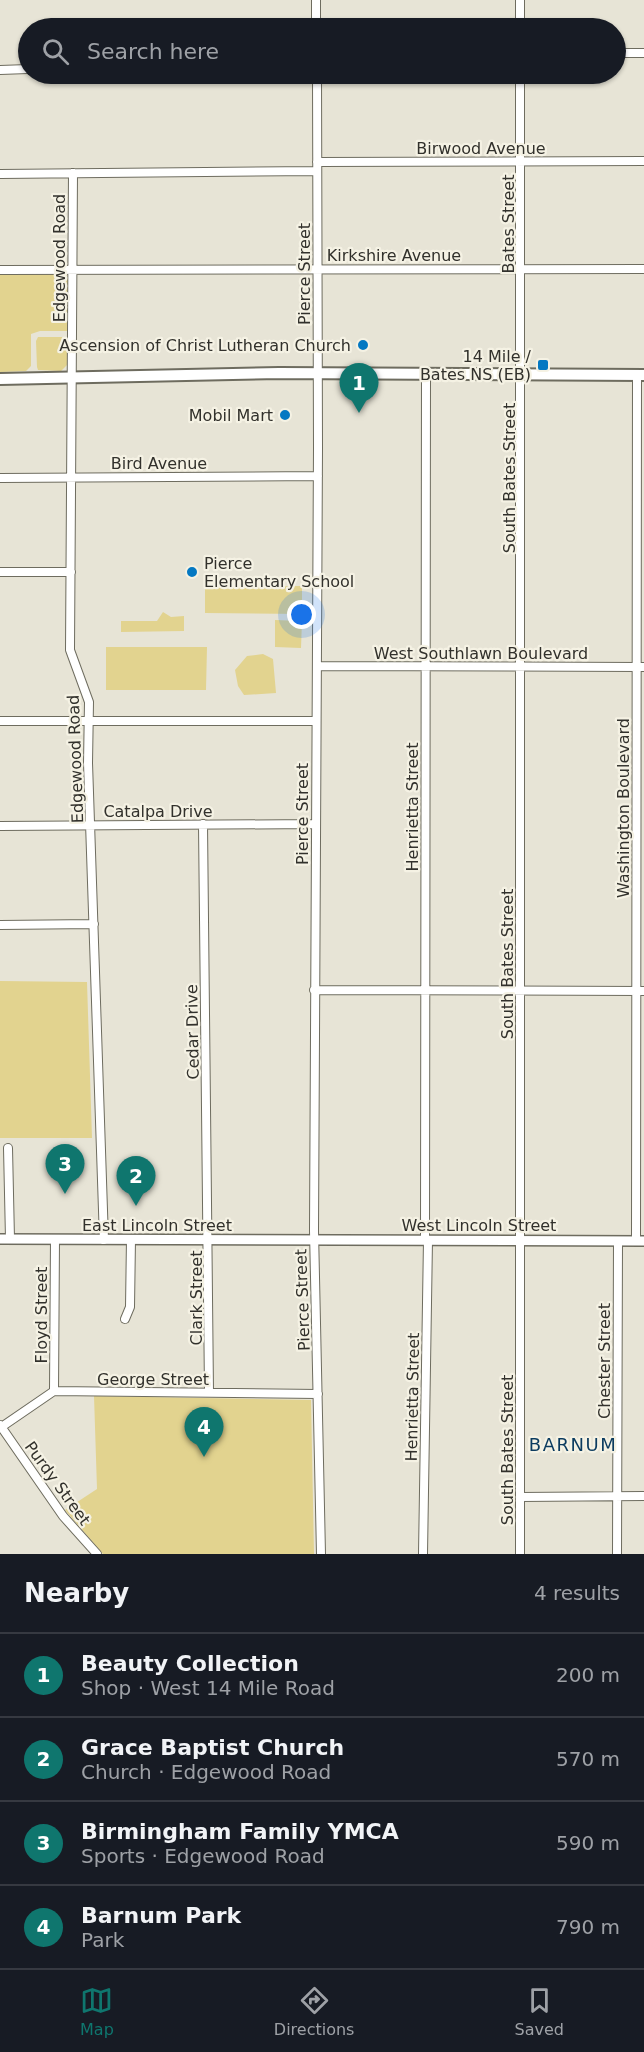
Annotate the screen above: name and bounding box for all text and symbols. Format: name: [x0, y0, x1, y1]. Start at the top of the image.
search box: [18, 18, 626, 84]
icon: search: [39, 35, 72, 68]
text: Search here: [87, 39, 219, 64]
street label: Birwood Avenue: [416, 139, 546, 158]
street label: Bates Street: [499, 175, 518, 273]
street label: Edgewood Road: [50, 194, 69, 322]
street label: Pierce Street: [295, 223, 314, 325]
street label: Kirkshire Avenue: [327, 246, 461, 265]
place label: Ascension of Christ Lutheran Church: [59, 336, 351, 355]
marker: Ascension of Christ Lutheran Church: [356, 338, 370, 352]
place label: 14 Mile / Bates NS (EB): [420, 347, 532, 384]
marker: 14 Mile / Bates NS (EB): [536, 358, 550, 372]
pin: 1: [340, 364, 378, 413]
street label: South Bates Street: [500, 403, 519, 553]
place label: Mobil Mart: [189, 406, 273, 425]
marker: Mobil Mart: [278, 408, 292, 422]
street label: Bird Avenue: [111, 454, 207, 473]
place label: Pierce Elementary School: [204, 554, 354, 591]
marker: Pierce Elementary School: [185, 565, 199, 579]
your location: [287, 600, 316, 629]
street label: West Southlawn Boulevard: [374, 644, 588, 663]
street label: Edgewood Road: [64, 695, 87, 823]
street label: Washington Boulevard: [614, 718, 633, 898]
street label: Henrietta Street: [403, 743, 422, 871]
street label: Pierce Street: [293, 763, 312, 865]
street label: Catalpa Drive: [103, 802, 213, 821]
street label: South Bates Street: [498, 889, 517, 1039]
street label: Cedar Drive: [182, 984, 203, 1080]
pin: 3: [46, 1144, 84, 1194]
pin: 2: [116, 1156, 156, 1206]
street label: East Lincoln Street: [82, 1216, 232, 1235]
street label: West Lincoln Street: [402, 1216, 556, 1235]
street label: Pierce Street: [291, 1249, 314, 1351]
street label: Clark Street: [187, 1251, 206, 1345]
street label: Floyd Street: [32, 1267, 51, 1363]
street label: Chester Street: [595, 1303, 614, 1419]
street label: Henrietta Street: [402, 1332, 423, 1462]
street label: George Street: [97, 1370, 209, 1389]
street label: South Bates Street: [498, 1375, 517, 1525]
pin: 4: [184, 1408, 224, 1457]
district label: BARNUM: [529, 1434, 617, 1455]
street label: Purdy Street: [21, 1438, 94, 1529]
text: Nearby: [24, 1578, 129, 1608]
text: 4 results: [534, 1581, 620, 1605]
text: Beauty Collection: [81, 1651, 299, 1676]
text: 1: [37, 1663, 50, 1687]
text: 200 m: [556, 1663, 620, 1687]
text: Shop · West 14 Mile Road: [81, 1676, 335, 1700]
text: Grace Baptist Church: [81, 1735, 344, 1760]
text: 2: [37, 1747, 50, 1771]
text: 570 m: [556, 1747, 620, 1771]
text: Church · Edgewood Road: [81, 1760, 331, 1784]
text: Birmingham Family YMCA: [81, 1819, 399, 1844]
text: 3: [37, 1831, 50, 1855]
text: 590 m: [556, 1831, 620, 1855]
text: Sports · Edgewood Road: [81, 1844, 325, 1868]
text: Barnum Park: [81, 1903, 241, 1928]
text: 4: [37, 1915, 50, 1939]
text: 790 m: [556, 1915, 620, 1939]
text: Park: [81, 1928, 124, 1952]
tab: Map: [80, 1984, 114, 2039]
tab: Directions: [274, 1984, 354, 2039]
tab: Saved: [515, 1984, 564, 2039]

